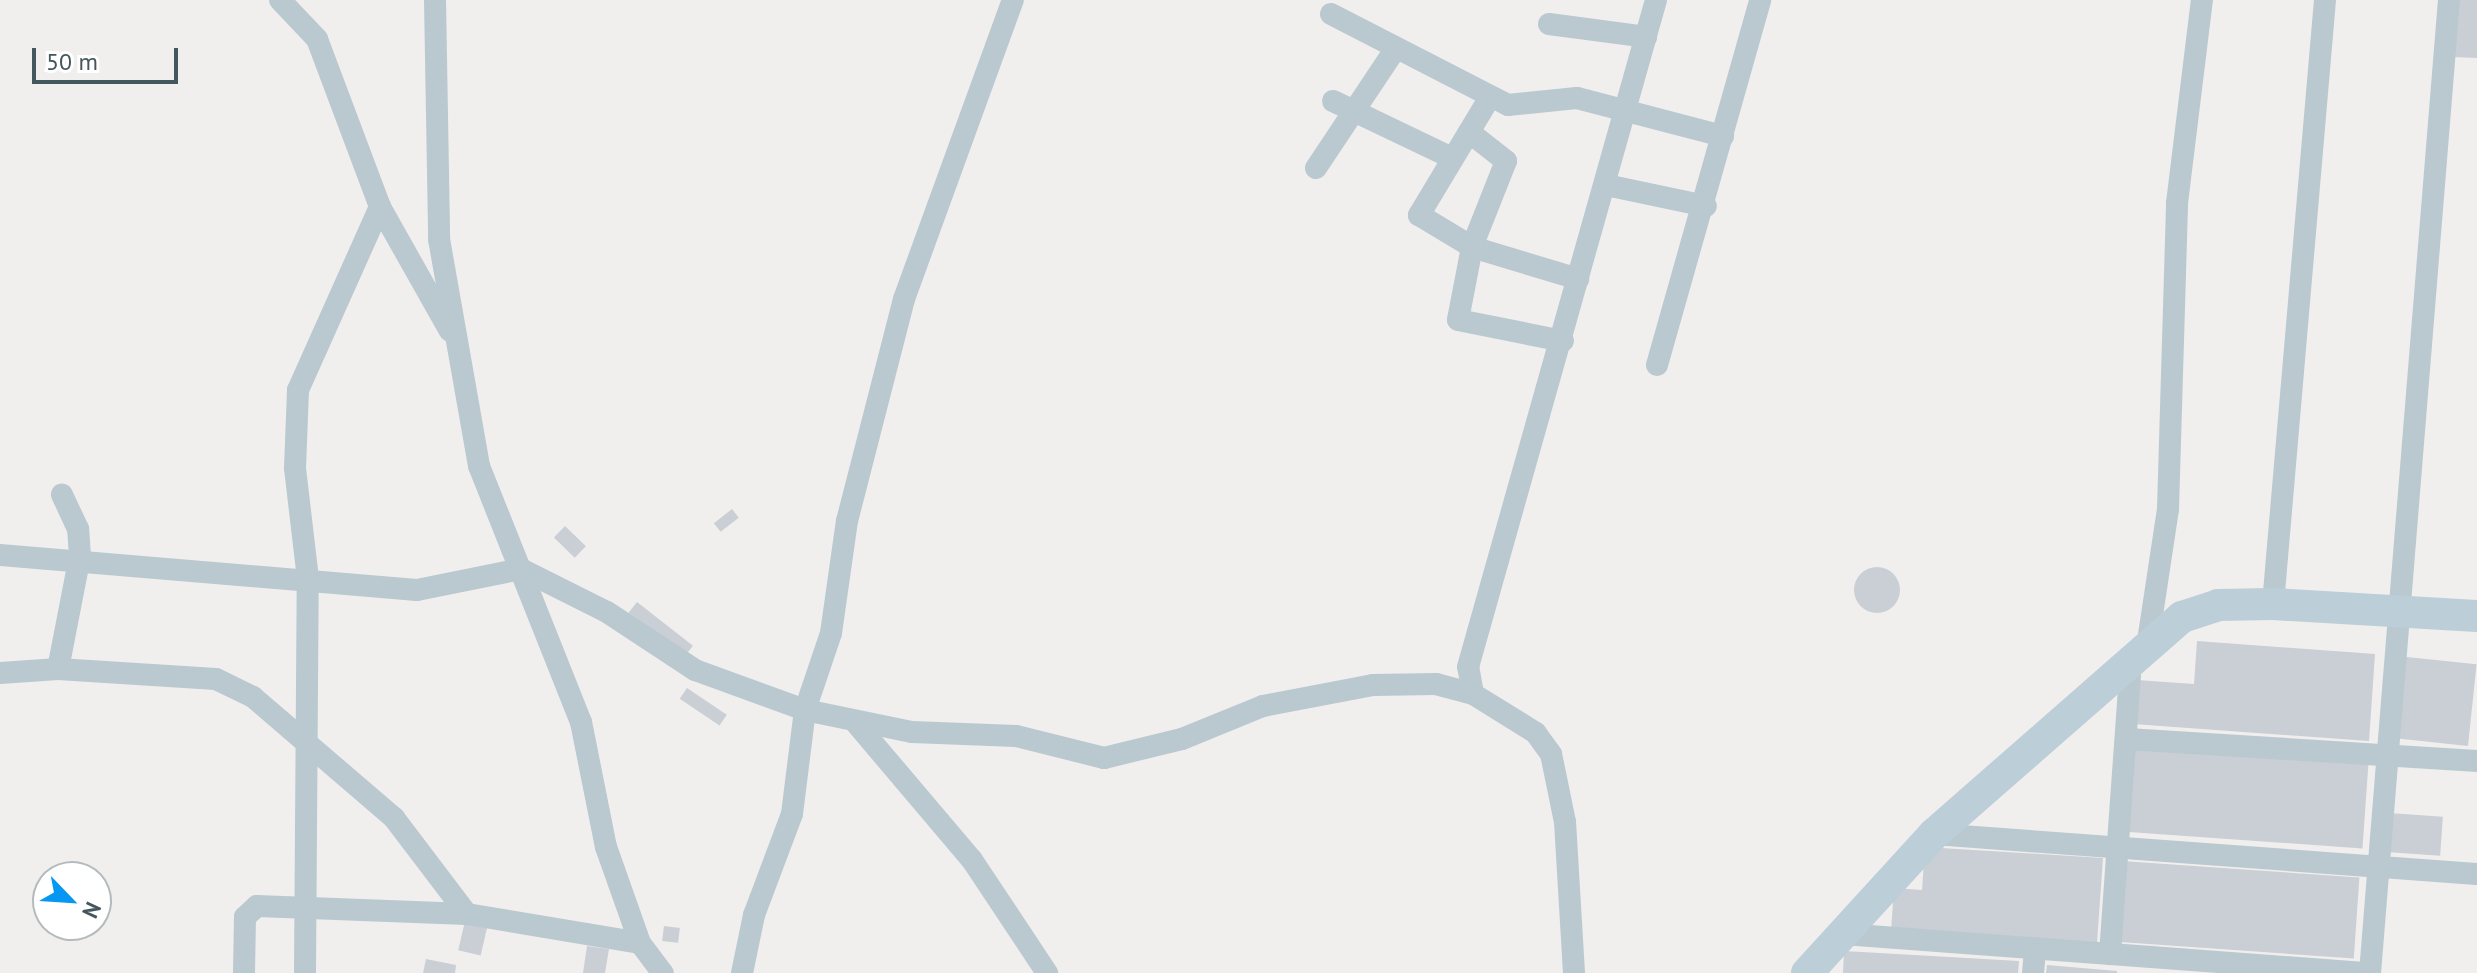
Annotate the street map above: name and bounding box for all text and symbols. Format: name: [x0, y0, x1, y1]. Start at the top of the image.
scale bar: [36, 32, 182, 82]
text: 50 m: [46, 46, 98, 77]
north arrow: [32, 861, 112, 941]
text: N: [76, 898, 108, 923]

